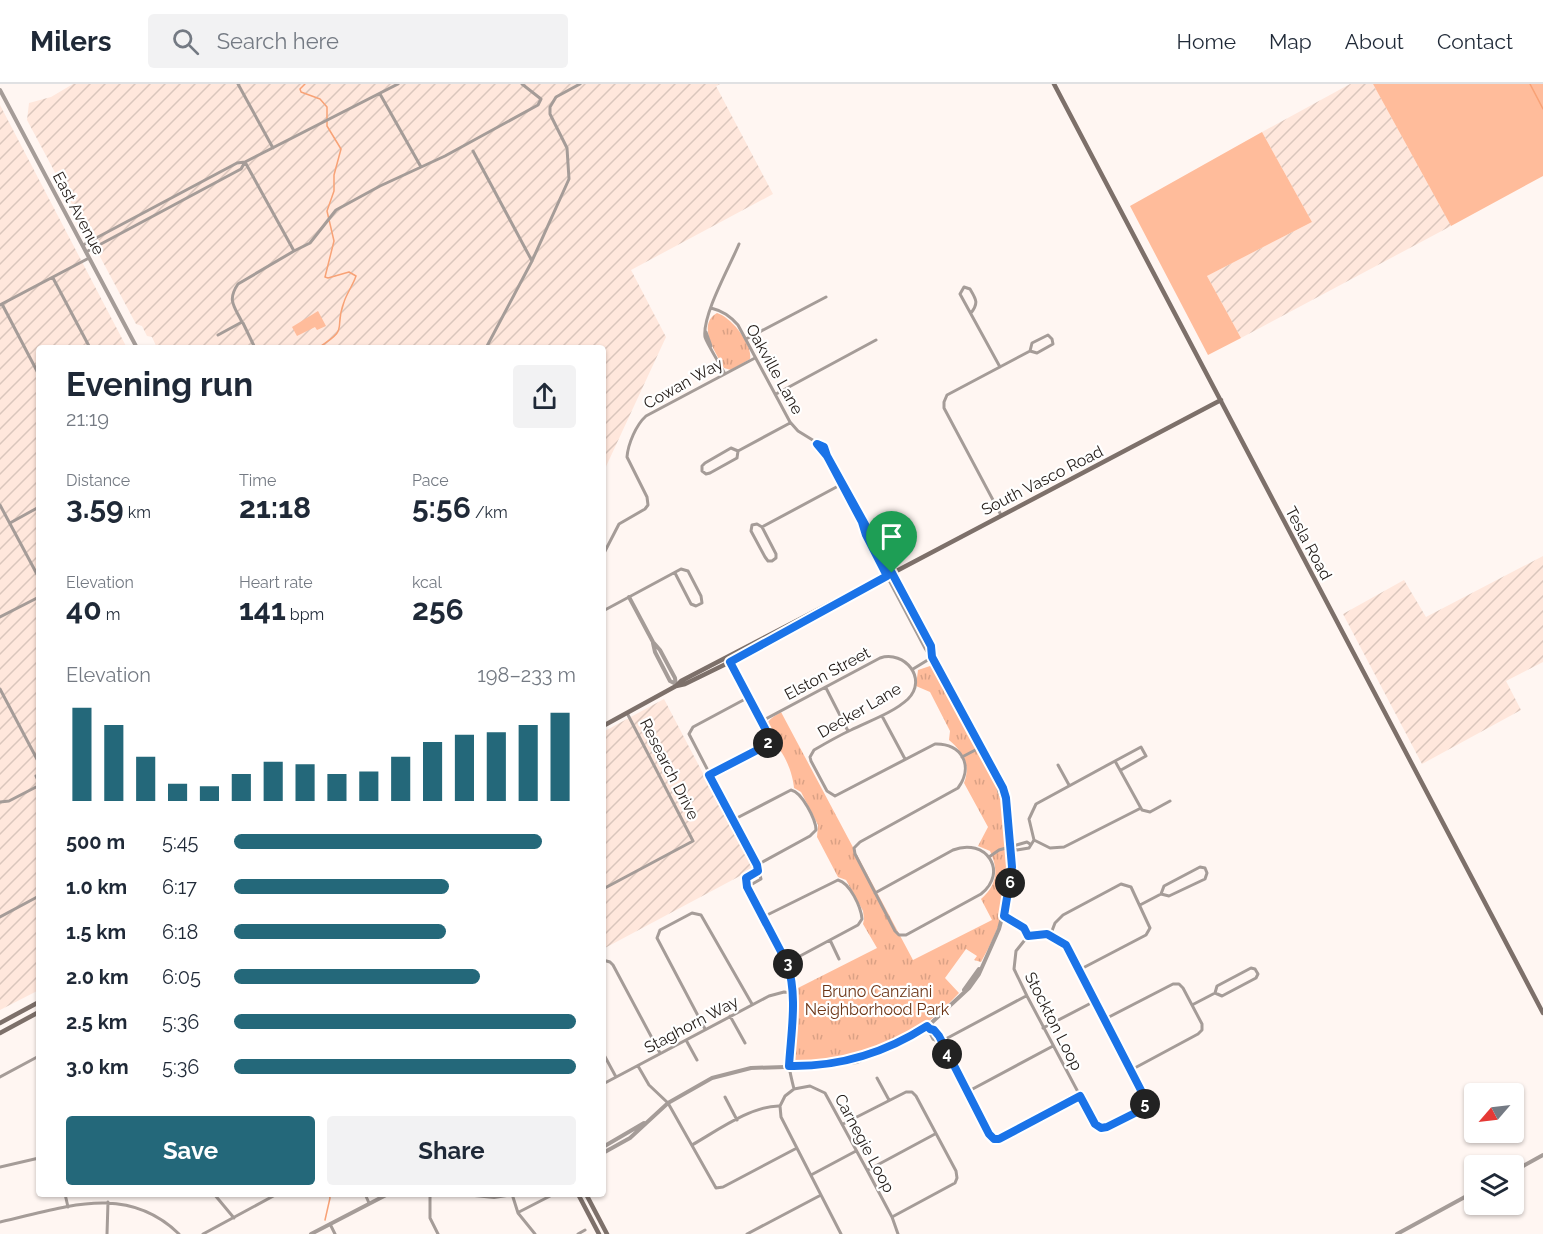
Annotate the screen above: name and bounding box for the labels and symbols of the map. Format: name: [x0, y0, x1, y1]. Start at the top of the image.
street label: East Avenue: [49, 168, 108, 258]
street label: Oakville Lane: [742, 321, 807, 418]
street label: Cowan Way: [640, 354, 726, 413]
street label: South Vasco Road: [978, 442, 1106, 519]
street label: Tesla Road: [1281, 503, 1336, 583]
pin: [866, 511, 917, 573]
street label: Elston Street: [781, 643, 874, 704]
street label: Decker Lane: [814, 679, 904, 742]
street label: Research Drive: [636, 715, 703, 823]
pin: 2: [753, 728, 783, 758]
pin: 6: [995, 868, 1025, 898]
pin: 3: [773, 949, 803, 979]
street label: Stockton Loop: [1021, 969, 1087, 1074]
park label: Bruno Canziani Neighborhood Park: [805, 982, 950, 1019]
street label: Staghorn Way: [641, 992, 742, 1057]
pin: 4: [932, 1039, 962, 1069]
north arrow: [1464, 1083, 1524, 1143]
pin: 5: [1130, 1089, 1160, 1119]
street label: Carnegie Loop: [831, 1091, 899, 1196]

